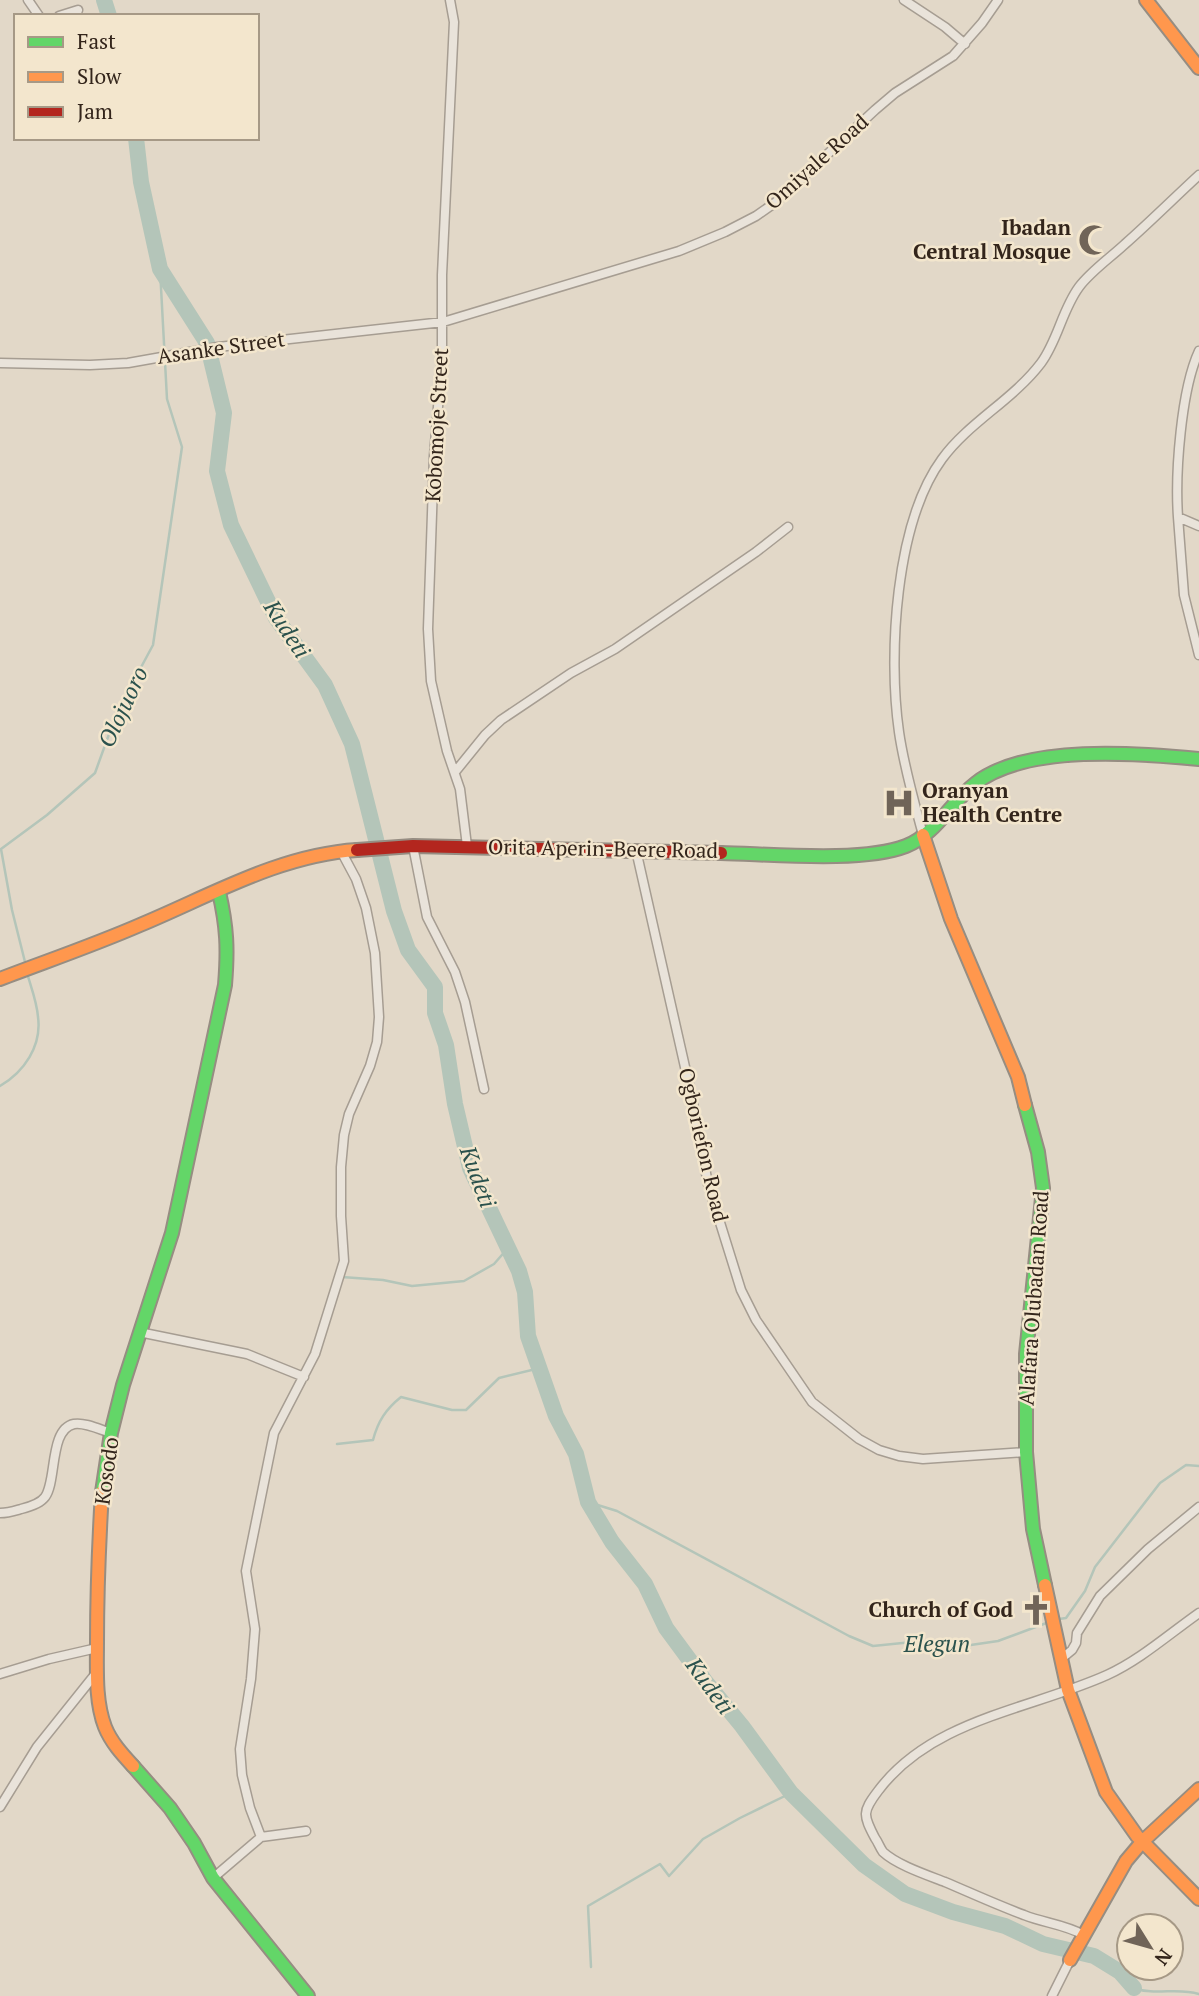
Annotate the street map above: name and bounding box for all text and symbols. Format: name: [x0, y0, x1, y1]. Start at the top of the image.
legend: [14, 14, 259, 140]
text: Fast: [77, 27, 116, 55]
text: Slow: [77, 62, 122, 90]
text: Jam: [77, 97, 113, 125]
street label: Omiyale Road: [759, 107, 874, 215]
place label: Ibadan Central Mosque: [913, 213, 1071, 265]
mosque icon: Ibadan Central Mosque: [1077, 223, 1111, 257]
street label: Asanke Street: [155, 324, 287, 370]
street label: Kobomoje Street: [418, 347, 454, 503]
water label: Kudeti: [257, 593, 318, 664]
water label: Olojuoro: [90, 661, 155, 752]
place label: Oranyan Health Centre: [922, 776, 1062, 828]
hospital icon: Oranyan Health Centre: [882, 786, 916, 820]
street label: Orita Aperin-Beere Road: [488, 832, 719, 864]
street label: Ogboriefon Road: [673, 1065, 735, 1225]
water label: Kudeti: [453, 1141, 504, 1213]
street label: Alafara Olubadan Road: [1012, 1189, 1055, 1406]
street label: Kosodo: [87, 1435, 125, 1507]
church icon: Church of God: [1019, 1593, 1053, 1627]
place label: Church of God: [869, 1595, 1013, 1623]
water label: Elegun: [903, 1628, 970, 1659]
water label: Kudeti: [679, 1650, 742, 1721]
north arrow: [1115, 1912, 1185, 1982]
text: N: [1149, 1944, 1178, 1971]

